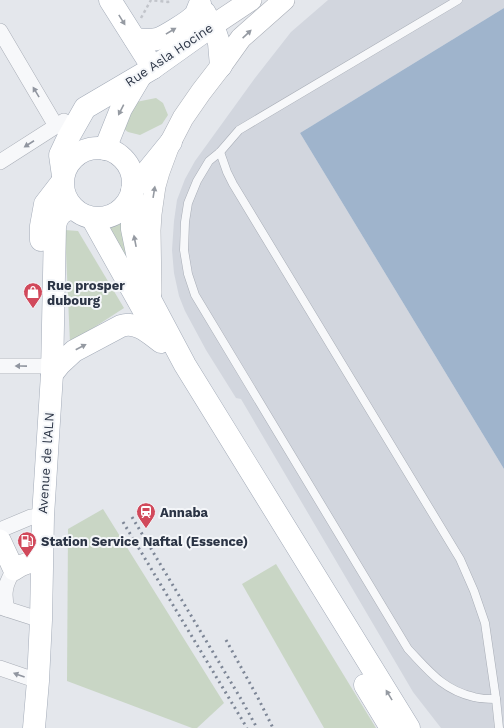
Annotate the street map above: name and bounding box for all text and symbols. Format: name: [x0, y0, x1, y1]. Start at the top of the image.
one-way arrow: [119, 14, 126, 26]
street label: Rue Asla Hocine: [122, 20, 216, 90]
one-way arrow: [166, 27, 176, 35]
one-way arrow: [241, 29, 252, 38]
one-way arrow: [33, 86, 40, 98]
one-way arrow: [118, 104, 125, 115]
one-way arrow: [23, 140, 34, 148]
one-way arrow: [152, 186, 158, 199]
one-way arrow: [131, 235, 137, 247]
place label: Rue prosper dubourg: [47, 278, 125, 308]
shop icon: Rue prosper dubourg: [22, 281, 44, 309]
one-way arrow: [75, 344, 86, 351]
one-way arrow: [14, 363, 27, 369]
street label: Avenue de l'ALN: [35, 412, 57, 514]
station icon: Annaba: [135, 501, 157, 529]
place label: Annaba: [160, 505, 209, 520]
fuel station icon: Station Service Naftal (Essence): [16, 530, 38, 558]
place label: Station Service Naftal (Essence): [41, 534, 248, 549]
one-way arrow: [13, 671, 25, 677]
one-way arrow: [385, 689, 392, 701]

